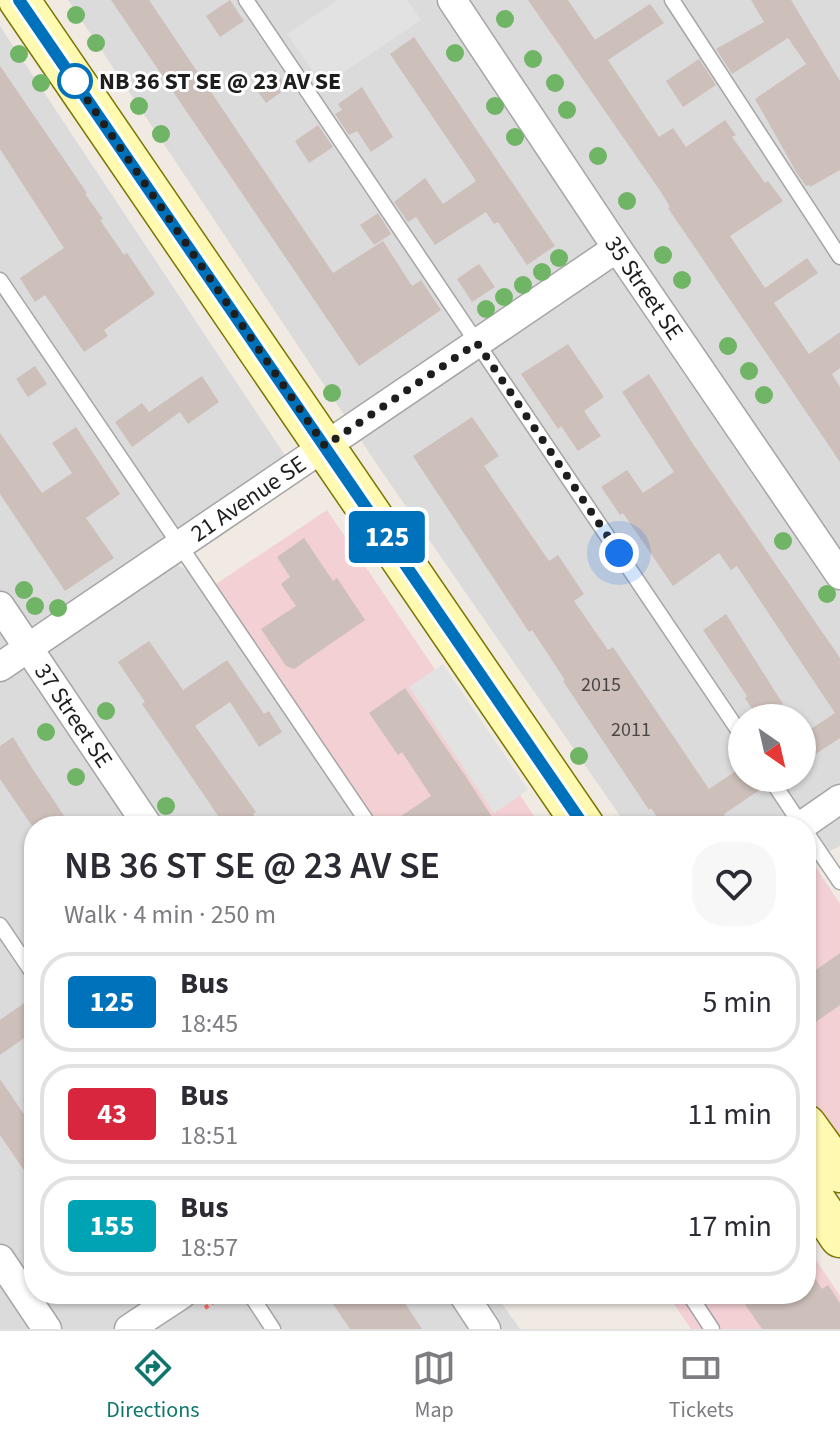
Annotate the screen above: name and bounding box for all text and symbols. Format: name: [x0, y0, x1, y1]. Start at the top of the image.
marker: NB 36 ST SE @ 23 AV SE: [58, 64, 92, 98]
place label: NB 36 ST SE @ 23 AV SE: [99, 64, 341, 99]
street label: 35 Street SE: [596, 229, 692, 347]
street label: 21 Avenue SE: [184, 447, 313, 551]
line badge: 125: [341, 511, 433, 563]
text: 125: [365, 517, 409, 557]
your location: [599, 533, 639, 573]
street label: 37 Street SE: [25, 657, 121, 775]
house number: 2015: [581, 671, 621, 699]
north arrow: [728, 704, 816, 792]
map controls: [728, 704, 816, 792]
house number: 2011: [611, 716, 651, 744]
text: NB 36 ST SE @ 23 AV SE: [64, 839, 440, 893]
button: heart: [692, 842, 776, 926]
text: Walk · 4 min · 250 m: [64, 896, 276, 933]
text: Bus: [180, 962, 228, 1005]
text: 5 min: [702, 981, 772, 1024]
text: 125: [90, 982, 134, 1022]
text: 18:45: [180, 1005, 238, 1042]
text: Bus: [180, 1074, 228, 1117]
text: 11 min: [688, 1093, 772, 1136]
text: 43: [97, 1094, 127, 1134]
text: 18:51: [180, 1117, 238, 1154]
text: Bus: [180, 1186, 228, 1229]
text: 17 min: [688, 1205, 772, 1248]
text: 155: [90, 1206, 134, 1246]
text: 18:57: [180, 1229, 238, 1266]
tab: Directions: [106, 1346, 199, 1426]
tab: Map: [412, 1346, 456, 1426]
tab: Tickets: [669, 1346, 734, 1426]

